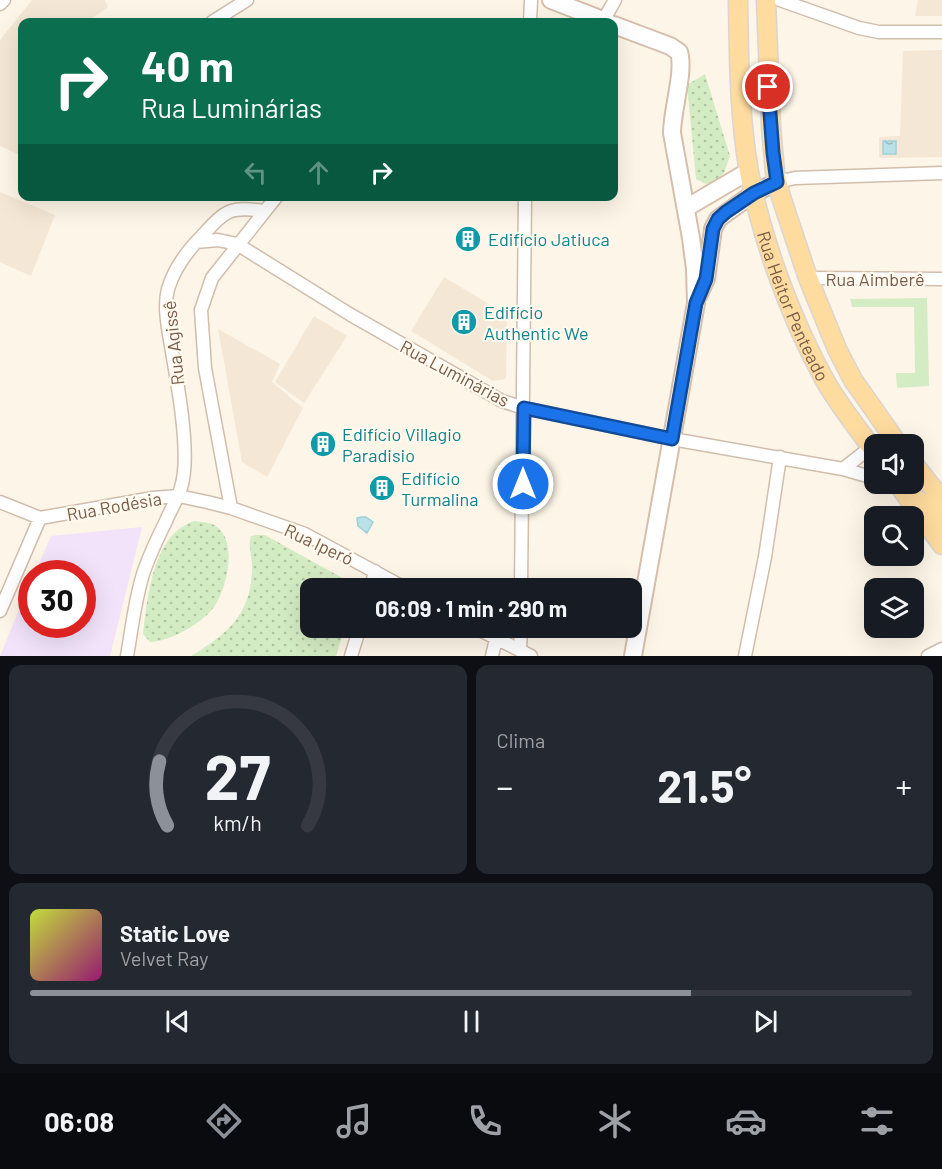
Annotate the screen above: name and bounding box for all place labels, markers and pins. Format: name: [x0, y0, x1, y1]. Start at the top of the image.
pin: [742, 61, 793, 112]
building icon: Edifício Jatiuca: [453, 224, 483, 254]
place label: Edifício Jatiuca: [488, 228, 610, 250]
place label: Edifício Authentic We: [484, 301, 589, 344]
building icon: Edifício Authentic We: [449, 307, 479, 337]
place label: Edifício Villagio Paradisio: [342, 423, 462, 466]
building icon: Edifício Villagio Paradisio: [308, 429, 338, 459]
place label: Edifício Turmalina: [401, 467, 478, 510]
building icon: Edifício Turmalina: [367, 473, 397, 503]

